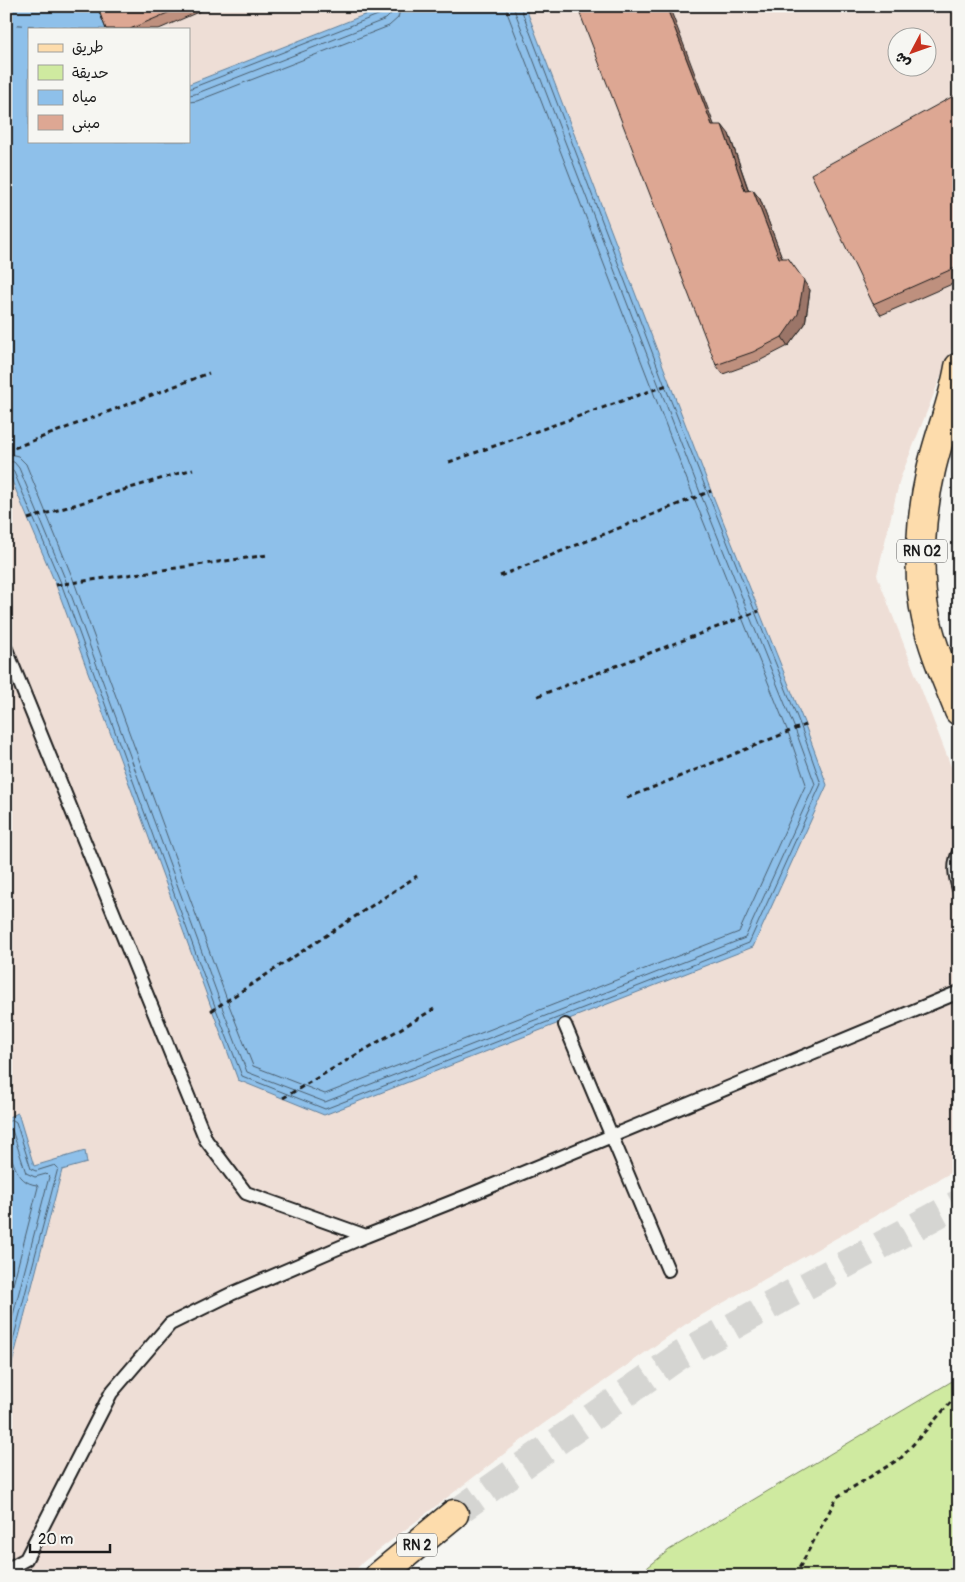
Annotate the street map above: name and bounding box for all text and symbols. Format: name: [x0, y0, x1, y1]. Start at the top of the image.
legend: [28, 28, 190, 142]
north arrow: [888, 28, 938, 78]
text: طريق: [72, 38, 104, 57]
text: ش: [891, 49, 914, 72]
text: حديقة: [72, 64, 109, 83]
text: مياه: [72, 88, 97, 107]
text: مبنى: [72, 114, 100, 133]
road number: RN 02: [897, 540, 947, 562]
scale bar: [30, 1522, 110, 1554]
text: 20 m: [38, 1530, 73, 1549]
road number: RN 2: [397, 1534, 437, 1556]

